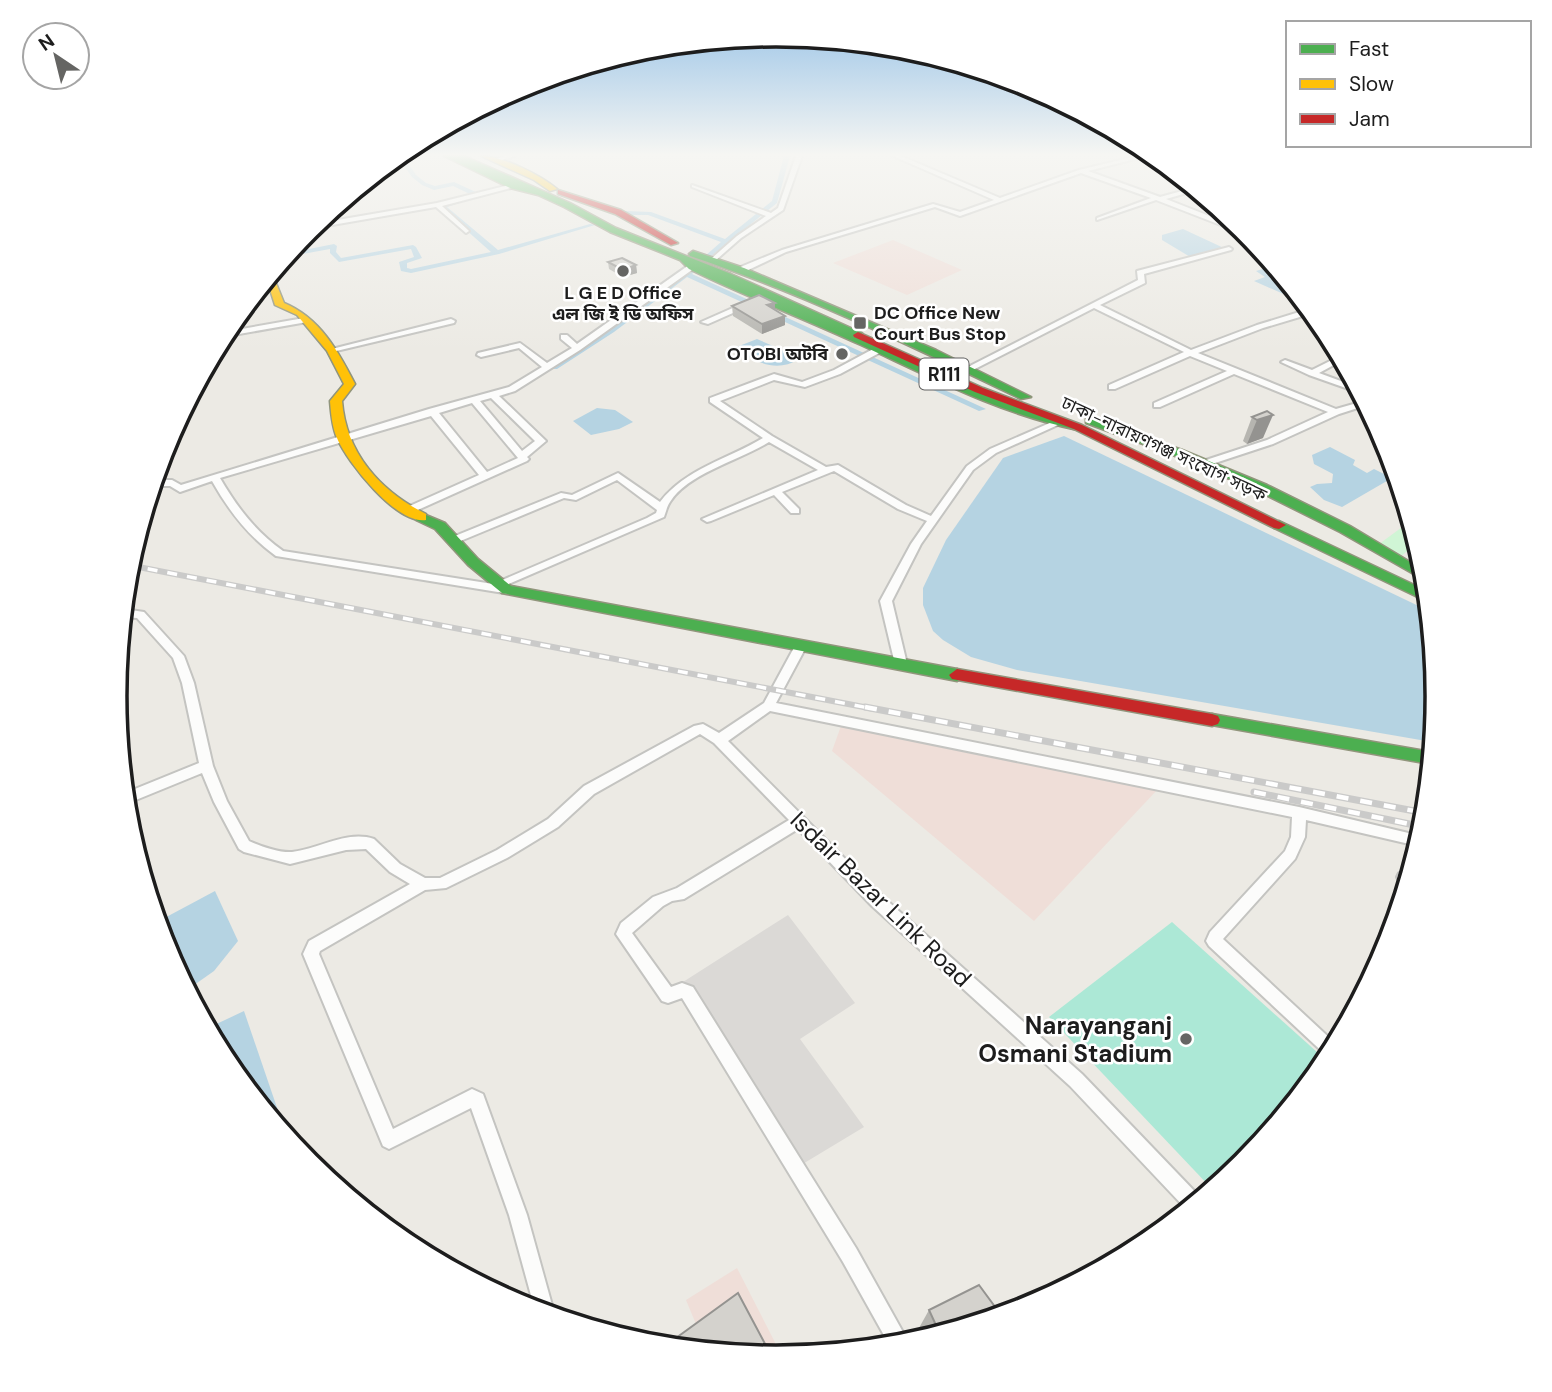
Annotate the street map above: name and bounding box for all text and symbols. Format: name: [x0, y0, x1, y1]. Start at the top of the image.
north arrow: [21, 21, 91, 91]
legend: [1286, 21, 1531, 147]
text: N: [34, 28, 59, 57]
text: Fast: [1349, 35, 1389, 63]
text: Slow: [1349, 70, 1394, 98]
text: Jam: [1349, 105, 1390, 133]
marker: L G E D Office এল জি ই ডি অফিস: [615, 263, 631, 279]
place label: L G E D Office এল জি ই ডি অফিস: [552, 281, 694, 326]
place label: DC Office New Court Bus Stop: [874, 301, 1006, 346]
marker: DC Office New Court Bus Stop: [852, 315, 868, 331]
place label: OTOBI অটবি: [727, 342, 829, 366]
marker: OTOBI অটবি: [834, 346, 850, 362]
road number: R111: [920, 358, 968, 390]
street label: ঢাকা-নারায়ণগঞ্জ সংযোগ সড়ক: [1057, 390, 1271, 507]
street label: Isdair Bazar Link Road: [784, 804, 978, 994]
place label: Narayanganj Osmani Stadium: [978, 1010, 1172, 1069]
marker: Narayanganj Osmani Stadium: [1178, 1031, 1194, 1047]

